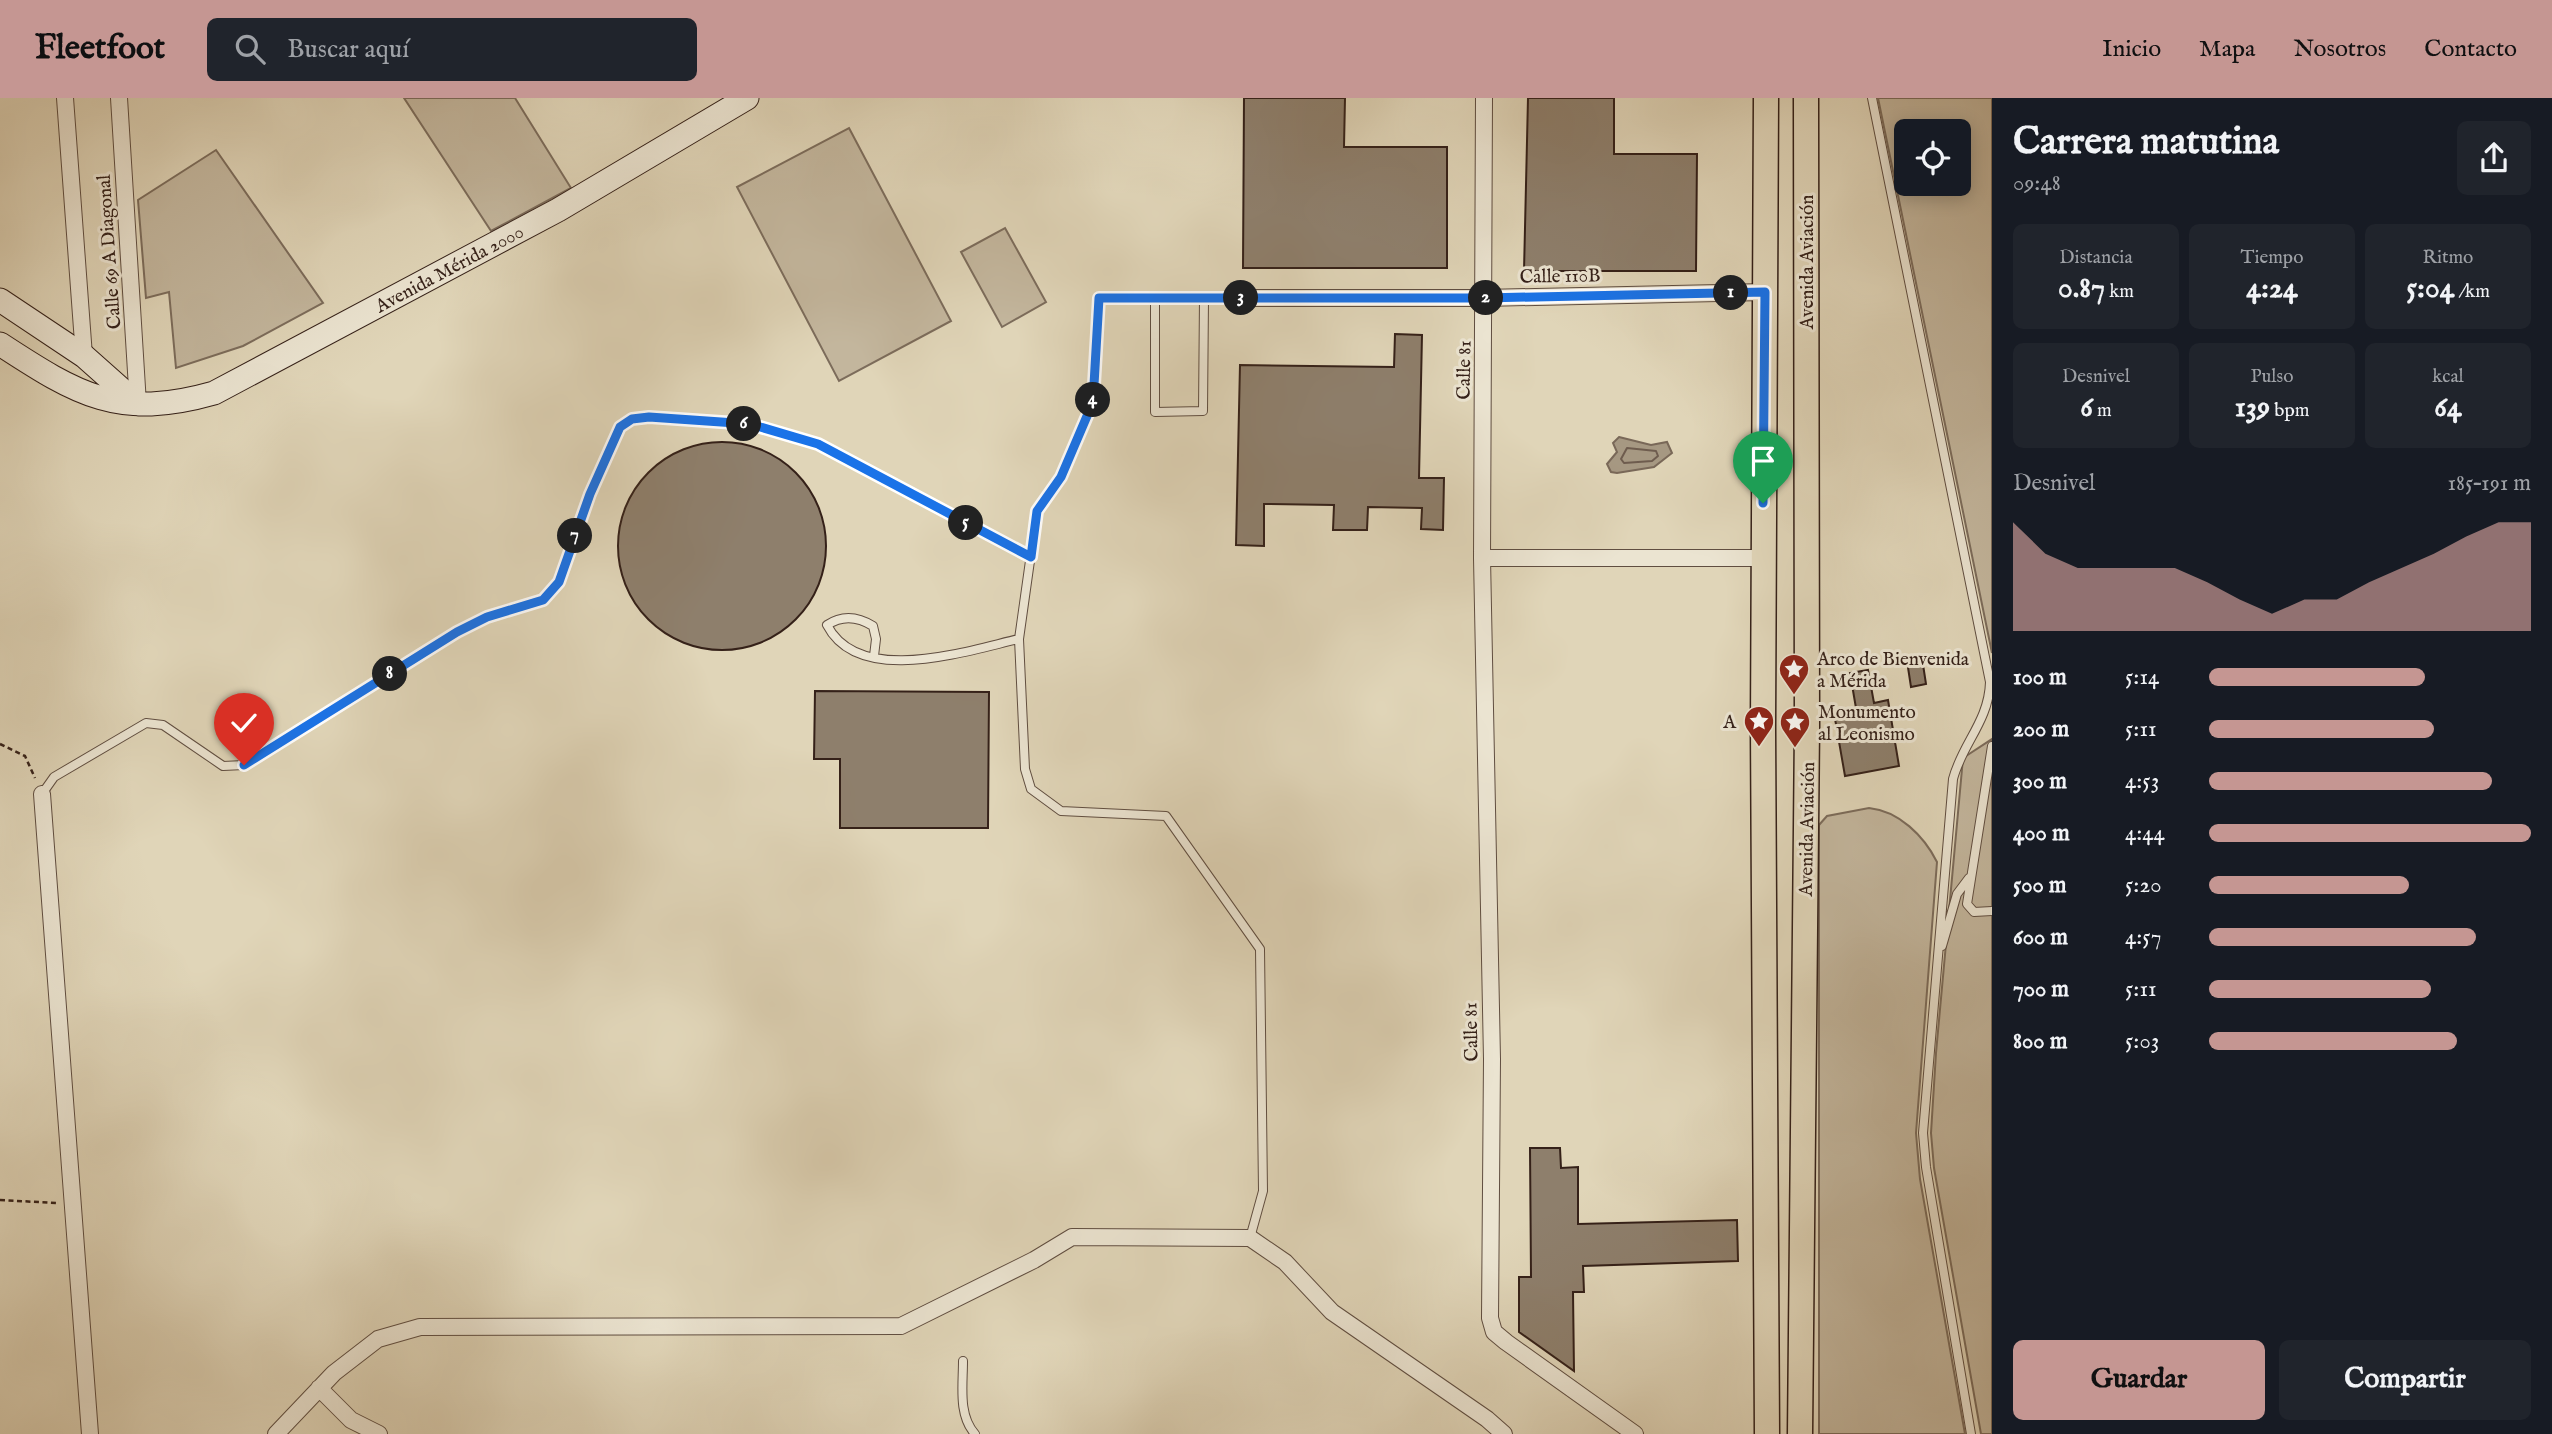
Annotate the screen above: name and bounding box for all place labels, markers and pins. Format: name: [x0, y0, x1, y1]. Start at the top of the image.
pin: 1: [1714, 276, 1748, 310]
pin: 3: [1224, 280, 1258, 316]
pin: 2: [1468, 280, 1504, 316]
pin: 4: [1076, 382, 1110, 418]
pin: 6: [726, 406, 762, 442]
pin: [1733, 431, 1793, 503]
pin: 5: [948, 506, 984, 540]
pin: 7: [558, 518, 592, 554]
place label: Arco de Bienvenida a Mérida: [1816, 648, 1970, 694]
place icon: Arco de Bienvenida a Mérida: [1777, 652, 1811, 696]
pin: 8: [372, 656, 408, 692]
pin: [214, 693, 274, 765]
place label: Monumento al Leonismo: [1818, 701, 1916, 747]
place icon: A: [1742, 704, 1776, 748]
place icon: Monumento al Leonismo: [1778, 705, 1812, 749]
place label: A: [1722, 711, 1737, 735]

